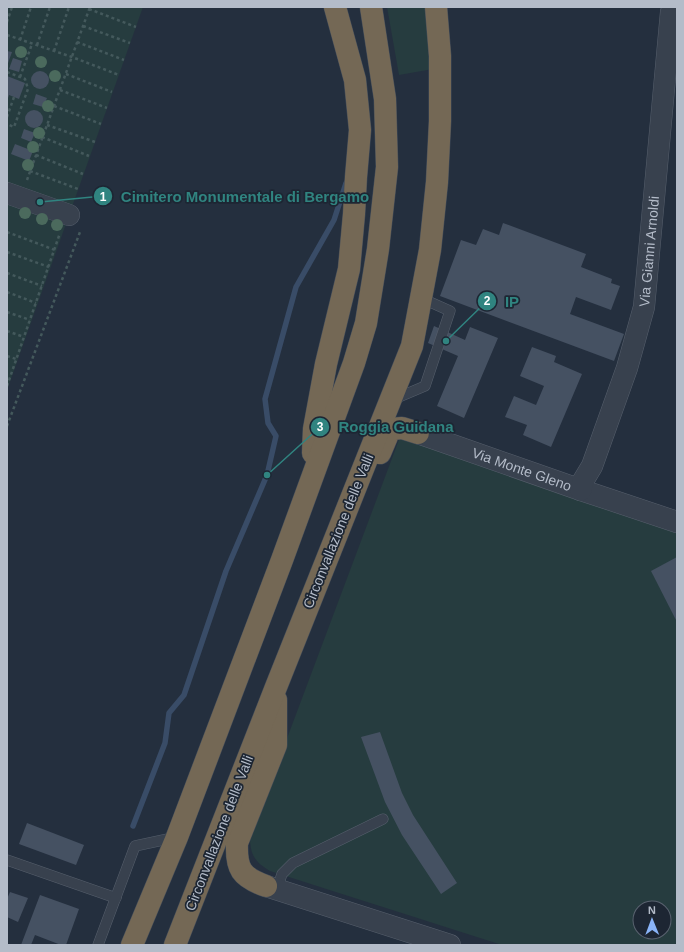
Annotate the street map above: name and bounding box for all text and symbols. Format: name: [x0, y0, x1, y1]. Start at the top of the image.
callout: Cimitero Monumentale di Bergamo: [93, 183, 377, 210]
text: Cimitero Monumentale di Bergamo: [121, 188, 369, 205]
text: 1: [100, 190, 107, 204]
street label: Via Gianni Arnoldi: [636, 195, 662, 307]
callout: IP: [477, 288, 527, 315]
text: IP: [505, 293, 519, 310]
text: 2: [484, 294, 491, 308]
callout: Roggia Guidana: [310, 414, 461, 441]
text: Roggia Guidana: [338, 418, 454, 435]
text: 3: [317, 420, 324, 434]
street label: Via Monte Gleno: [470, 445, 574, 494]
street label: Circonvallazione delle Valli: [300, 451, 376, 611]
street label: Circonvallazione delle Valli: [182, 753, 256, 913]
north arrow: [632, 900, 672, 940]
text: N: [648, 904, 656, 916]

